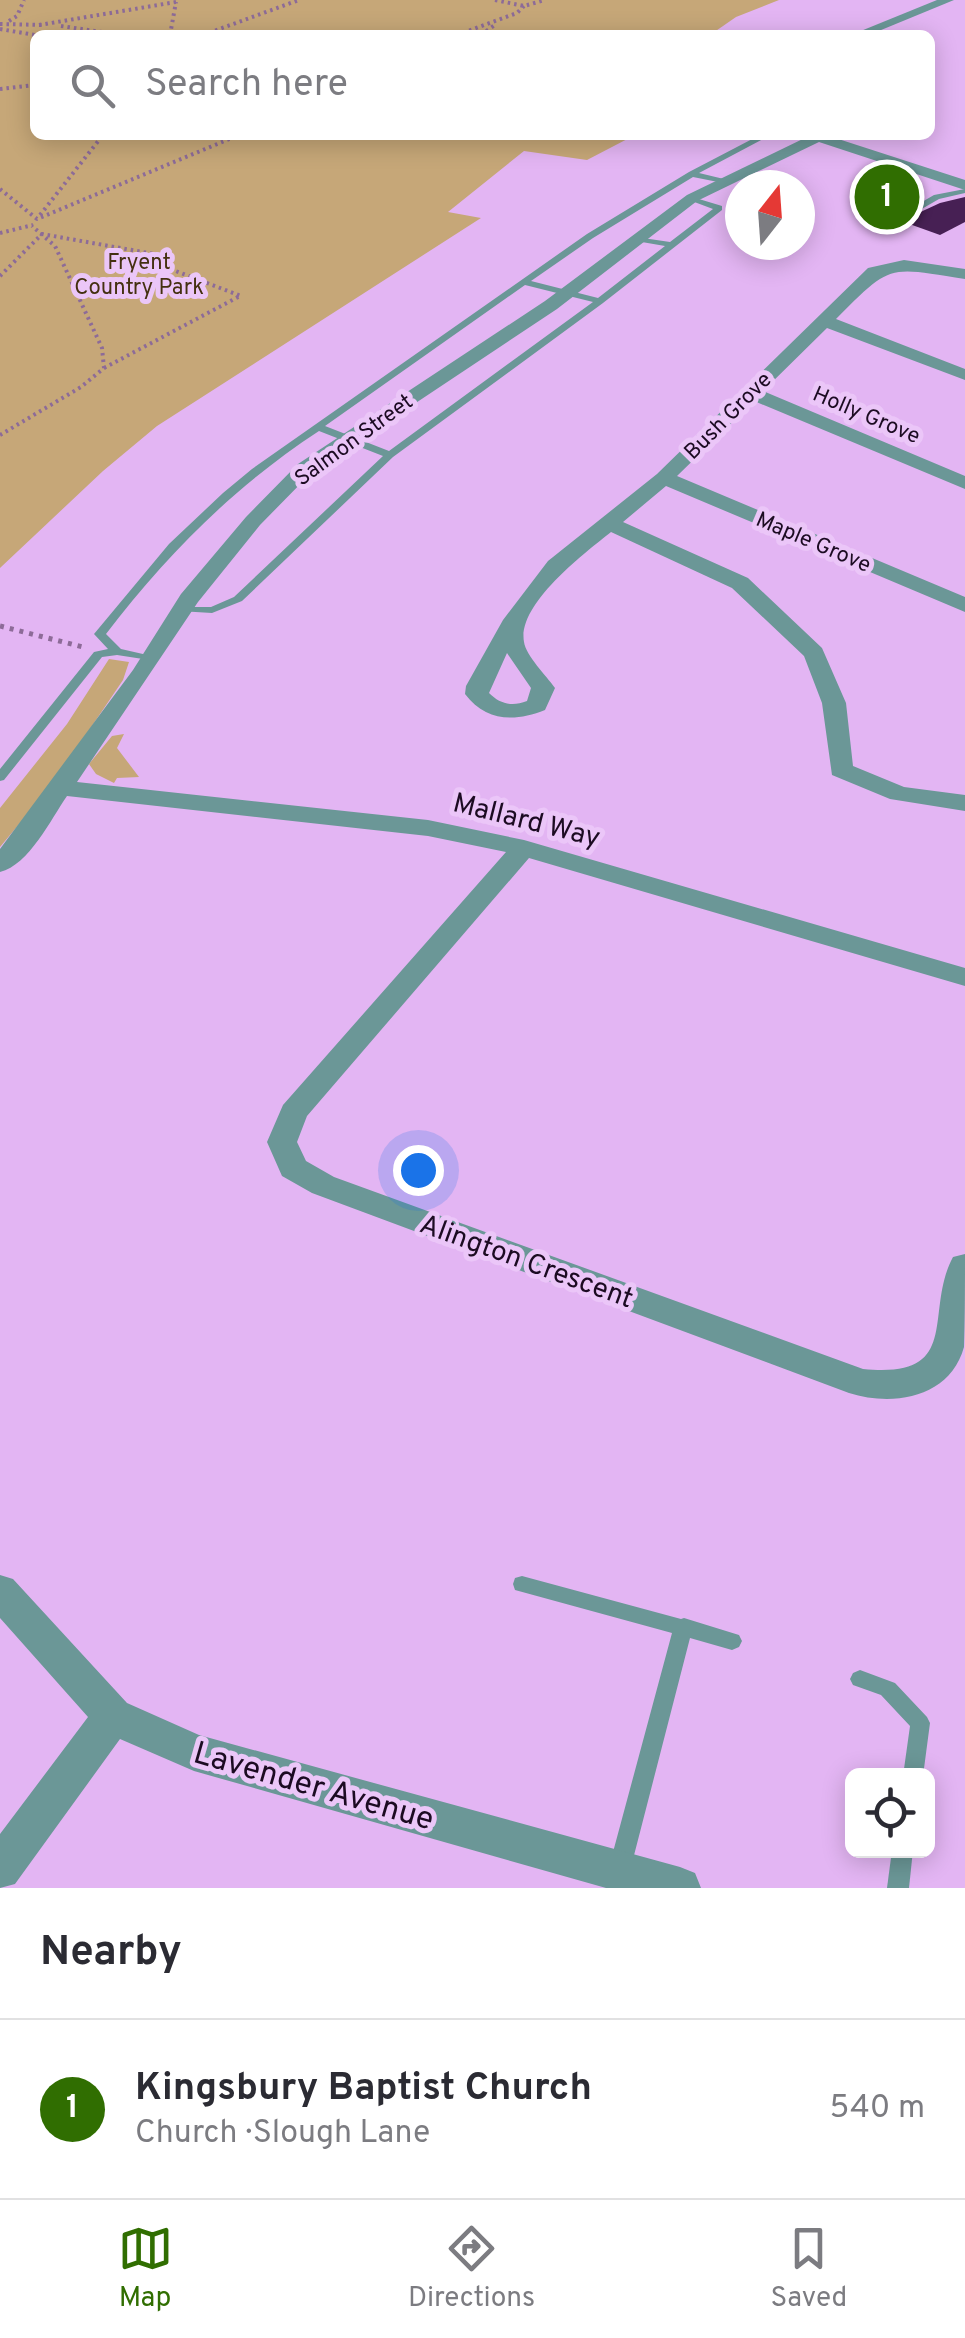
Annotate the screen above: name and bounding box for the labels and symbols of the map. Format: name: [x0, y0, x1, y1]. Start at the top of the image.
pin: 1: [854, 160, 920, 234]
north arrow: [725, 170, 815, 260]
park label: Fryent Country Park: [74, 250, 204, 302]
street label: Bush Grove: [679, 367, 778, 466]
street label: Holly Grove: [808, 382, 924, 451]
street label: Salmon Street: [290, 389, 419, 493]
street label: Maple Grove: [751, 507, 875, 580]
street label: Mallard Way: [449, 786, 604, 858]
your location: [393, 1145, 444, 1196]
street label: Alington Crescent: [414, 1207, 638, 1318]
street label: Lavender Avenue: [188, 1734, 438, 1841]

